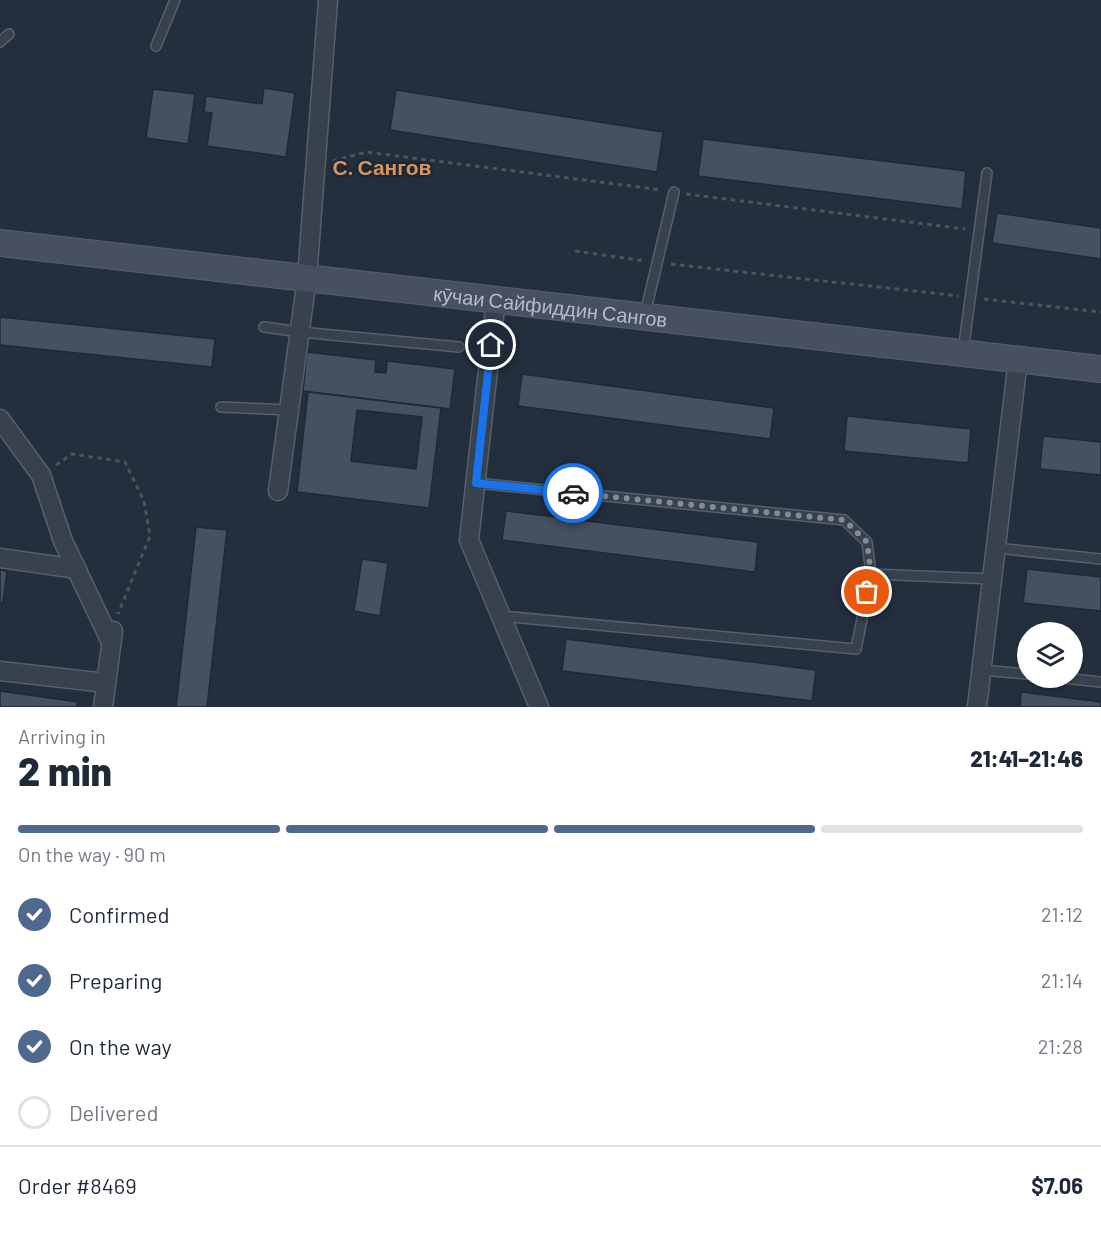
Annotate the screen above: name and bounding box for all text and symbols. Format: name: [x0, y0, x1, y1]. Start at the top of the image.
district label: С. Сангов: [332, 154, 432, 179]
street label: кӯчаи Сайфиддин Сангов: [432, 281, 669, 331]
pin: [465, 319, 516, 370]
icon: home: [474, 328, 507, 361]
courier: [543, 463, 603, 523]
icon: car: [557, 477, 590, 510]
pin: [841, 566, 892, 617]
icon: bag: [850, 575, 883, 608]
map controls: [1017, 622, 1083, 688]
button: layers: [1017, 622, 1083, 688]
text: Arriving in: [18, 724, 106, 748]
text: 21:41–21:46: [970, 745, 1083, 771]
text: 2 min: [18, 747, 112, 794]
text: On the way · 90 m: [18, 842, 166, 866]
icon: check: [18, 898, 51, 931]
text: Confirmed: [69, 901, 169, 927]
text: 21:12: [1041, 902, 1083, 926]
icon: check: [18, 964, 51, 997]
text: Preparing: [69, 967, 162, 993]
text: 21:14: [1041, 968, 1083, 992]
icon: check: [18, 1030, 51, 1063]
text: On the way: [69, 1033, 172, 1059]
text: 21:28: [1038, 1034, 1083, 1058]
text: Delivered: [69, 1099, 158, 1125]
text: Order #8469: [18, 1172, 137, 1198]
text: $7.06: [1031, 1172, 1083, 1198]

